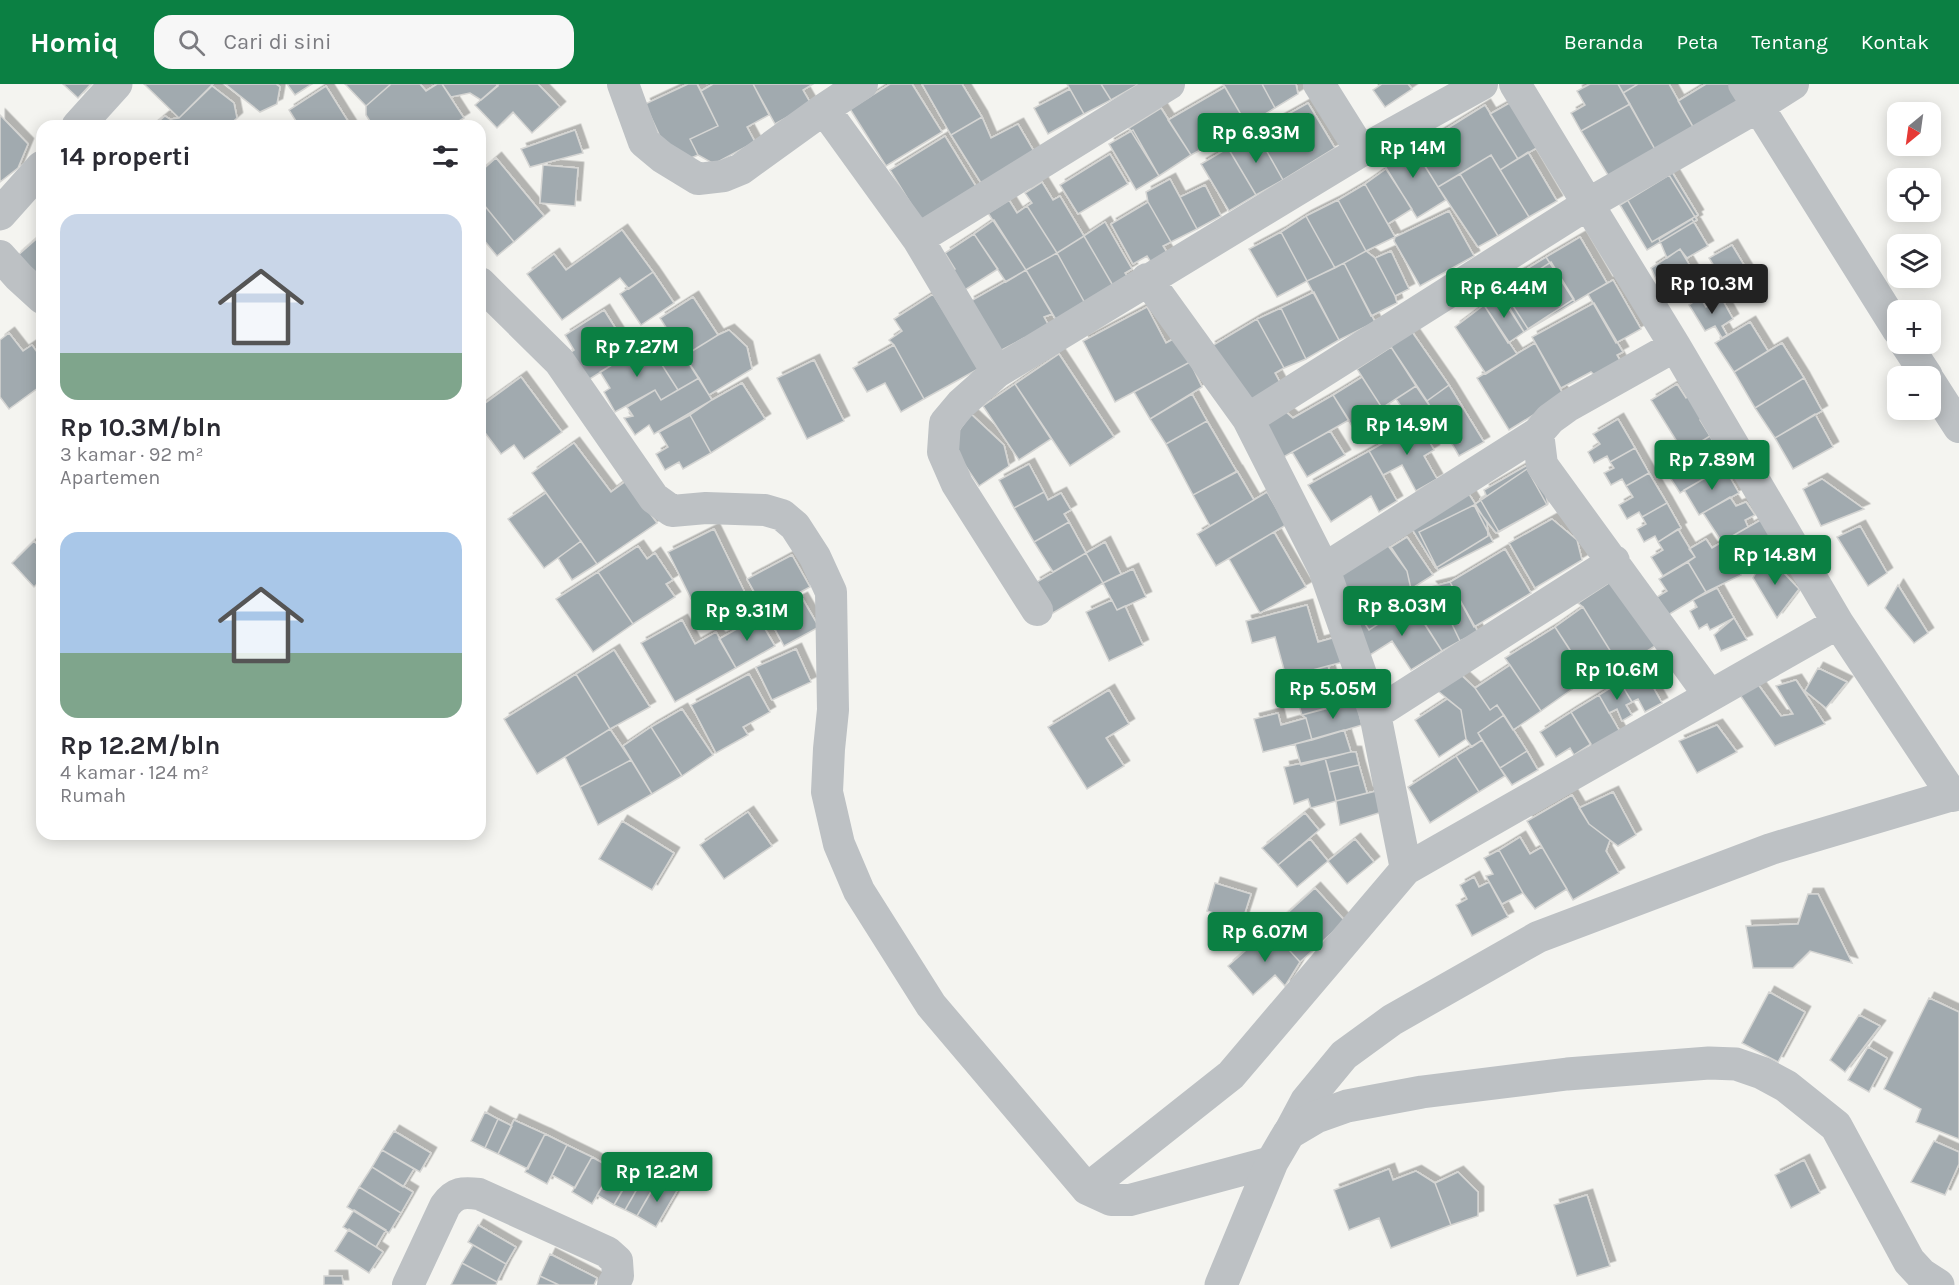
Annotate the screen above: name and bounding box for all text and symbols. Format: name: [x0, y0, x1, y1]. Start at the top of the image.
search box: [154, 15, 574, 69]
text: Homiq: [30, 26, 118, 59]
icon: search: [175, 26, 208, 59]
text: Cari di sini: [223, 29, 332, 55]
text: Beranda: [1564, 30, 1644, 54]
text: Peta: [1677, 30, 1718, 54]
text: Tentang: [1751, 30, 1828, 54]
text: Kontak: [1861, 30, 1929, 54]
north arrow: [1887, 102, 1941, 156]
map controls: [1887, 102, 1941, 420]
pin: Rp 6.93M: [1194, 113, 1318, 164]
text: Rp 6.93M: [1212, 121, 1300, 144]
pin: Rp 14M: [1364, 128, 1462, 179]
text: Rp 14M: [1380, 136, 1446, 159]
icon: filters: [429, 140, 462, 173]
text: 14 properti: [60, 141, 191, 172]
button: locate: [1887, 168, 1941, 222]
button: layers: [1887, 234, 1941, 288]
icon: home: [207, 253, 315, 361]
pin: Rp 10.3M: [1650, 264, 1774, 315]
pin: Rp 6.44M: [1442, 268, 1566, 319]
text: Rp 10.3M: [1670, 272, 1754, 295]
text: Rp 6.44M: [1460, 276, 1548, 299]
button: +: [1887, 300, 1941, 354]
pin: Rp 7.27M: [575, 327, 699, 378]
text: Rp 7.27M: [595, 335, 679, 358]
button: −: [1887, 366, 1941, 420]
pin: Rp 14.9M: [1345, 405, 1469, 456]
text: Rp 10.3M/bln: [60, 412, 222, 443]
text: Rp 14.9M: [1365, 413, 1449, 436]
pin: Rp 7.89M: [1650, 440, 1774, 491]
text: 3 kamar · 92 m²: [60, 443, 204, 466]
text: Rp 7.89M: [1669, 448, 1756, 471]
text: Apartemen: [60, 466, 160, 489]
pin: Rp 14.8M: [1713, 535, 1837, 586]
text: Rp 14.8M: [1733, 543, 1817, 566]
icon: home: [207, 571, 315, 679]
pin: Rp 8.03M: [1340, 586, 1464, 637]
pin: Rp 9.31M: [685, 591, 809, 642]
text: Rp 8.03M: [1357, 594, 1447, 617]
text: Rp 9.31M: [705, 599, 789, 622]
pin: Rp 10.6M: [1555, 650, 1679, 701]
text: Rp 10.6M: [1575, 658, 1659, 681]
pin: Rp 5.05M: [1271, 669, 1395, 720]
text: Rp 5.05M: [1289, 677, 1377, 700]
text: Rp 12.2M/bln: [60, 730, 221, 761]
text: 4 kamar · 124 m²: [60, 761, 209, 784]
text: Rumah: [60, 784, 126, 807]
pin: Rp 6.07M: [1203, 912, 1327, 963]
text: Rp 6.07M: [1222, 920, 1308, 943]
pin: Rp 12.2M: [595, 1152, 719, 1203]
text: Rp 12.2M: [615, 1160, 699, 1183]

